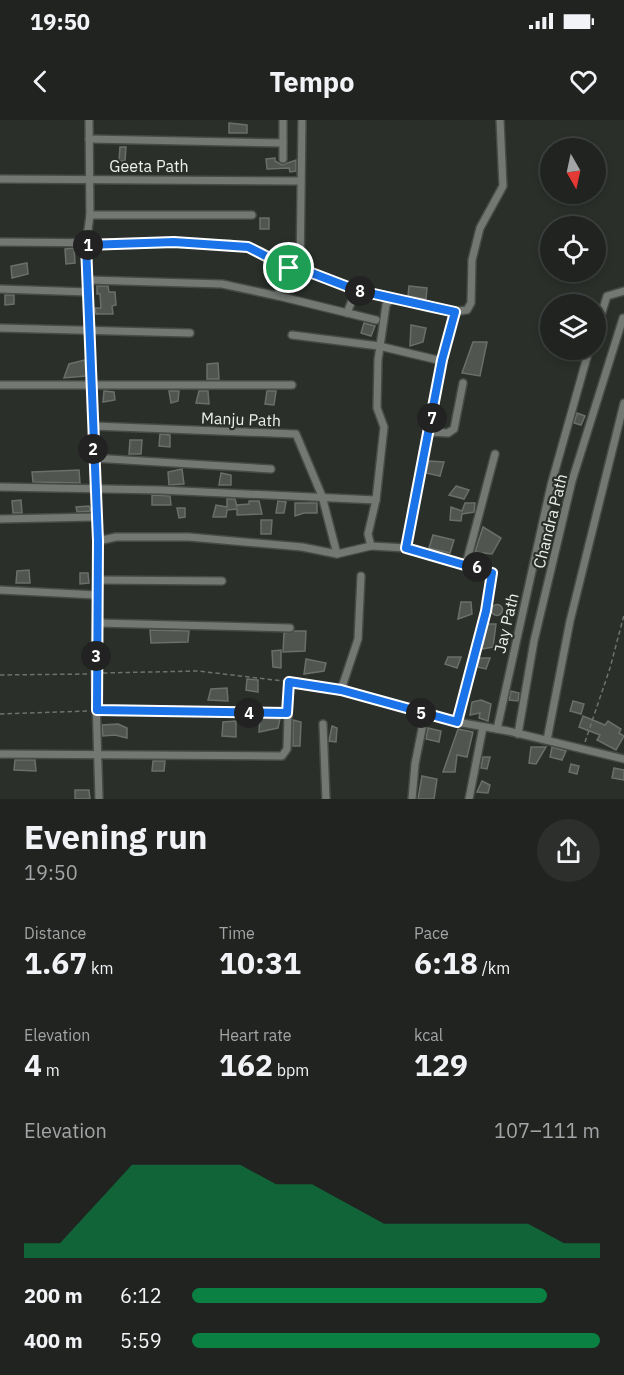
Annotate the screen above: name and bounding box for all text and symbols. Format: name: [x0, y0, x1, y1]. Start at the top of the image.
text: 19:50: [30, 7, 90, 36]
text: Tempo: [270, 64, 354, 99]
icon: back: [24, 65, 57, 98]
icon: heart: [567, 65, 600, 98]
north arrow: [540, 138, 606, 204]
map controls: [540, 138, 606, 360]
street label: Geeta Path: [109, 156, 189, 176]
button: locate: [540, 216, 606, 282]
pin: 1: [73, 230, 103, 260]
text: 1: [83, 235, 93, 255]
pin: [263, 242, 314, 293]
icon: arrive: [272, 251, 305, 284]
pin: 8: [345, 276, 375, 306]
text: 8: [355, 281, 365, 301]
button: layers: [540, 294, 606, 360]
pin: 7: [417, 403, 447, 433]
street label: Manju Path: [201, 408, 281, 430]
text: 7: [427, 408, 437, 428]
pin: 2: [78, 434, 108, 464]
text: 2: [88, 439, 98, 459]
street label: Chandra Path: [529, 472, 571, 570]
pin: 6: [462, 552, 492, 582]
text: 6: [472, 557, 482, 577]
street label: Jay Path: [489, 591, 523, 655]
pin: 3: [81, 641, 111, 671]
text: 3: [91, 646, 101, 666]
pin: 4: [234, 698, 264, 728]
pin: 5: [406, 698, 436, 728]
text: 4: [244, 703, 254, 723]
text: 5: [416, 703, 426, 723]
text: Evening run: [24, 815, 208, 858]
button: share: [537, 819, 600, 882]
text: 19:50: [24, 859, 78, 886]
text: Distance: [24, 923, 86, 943]
text: Time: [219, 923, 255, 943]
text: Pace: [414, 923, 449, 943]
text: 1.67: [24, 943, 87, 982]
text: 10:31: [219, 943, 301, 982]
text: 6:18: [414, 943, 478, 982]
text: km: [87, 958, 114, 978]
text: /km: [478, 958, 510, 978]
text: Elevation: [24, 1025, 90, 1045]
text: Heart rate: [219, 1025, 292, 1045]
text: kcal: [414, 1025, 443, 1045]
text: 4: [24, 1045, 42, 1084]
text: 162: [219, 1045, 273, 1084]
text: 129: [414, 1045, 468, 1084]
text: m: [42, 1060, 60, 1080]
text: bpm: [273, 1060, 309, 1080]
text: Elevation: [24, 1117, 107, 1144]
text: 107–111 m: [494, 1117, 600, 1144]
text: 200 m: [24, 1282, 83, 1309]
text: 6:12: [120, 1282, 162, 1309]
text: 400 m: [24, 1327, 83, 1354]
text: 5:59: [120, 1327, 162, 1354]

